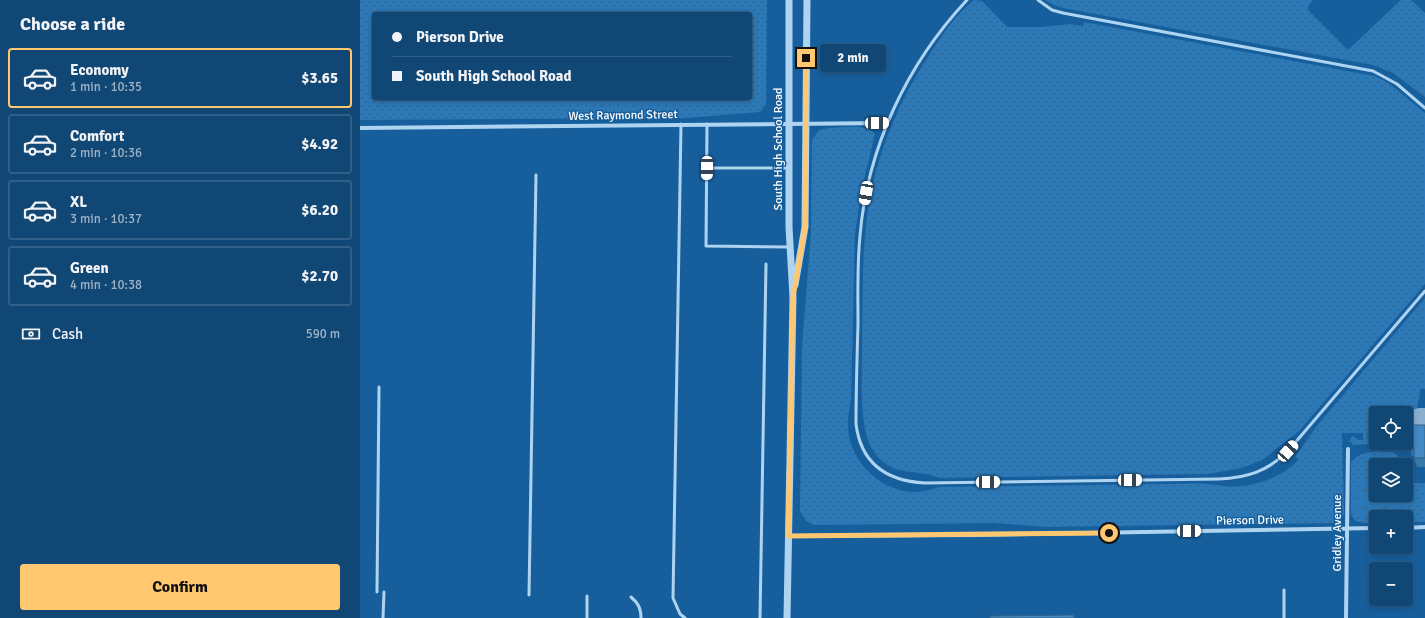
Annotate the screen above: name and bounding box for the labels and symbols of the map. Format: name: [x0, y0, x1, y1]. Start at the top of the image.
callout: 2 min: [820, 44, 886, 72]
route end: [797, 49, 815, 67]
street label: South High School Road: [771, 88, 786, 210]
street label: West Raymond Street: [568, 107, 678, 124]
car: [865, 117, 889, 129]
car: [701, 156, 713, 180]
car: [858, 180, 874, 206]
car: [1276, 438, 1300, 464]
car: [1118, 474, 1142, 486]
car: [976, 476, 1000, 488]
street label: Gridley Avenue: [1330, 495, 1345, 572]
street label: Pierson Drive: [1216, 512, 1284, 529]
route start: [1100, 524, 1118, 542]
car: [1177, 525, 1201, 537]

